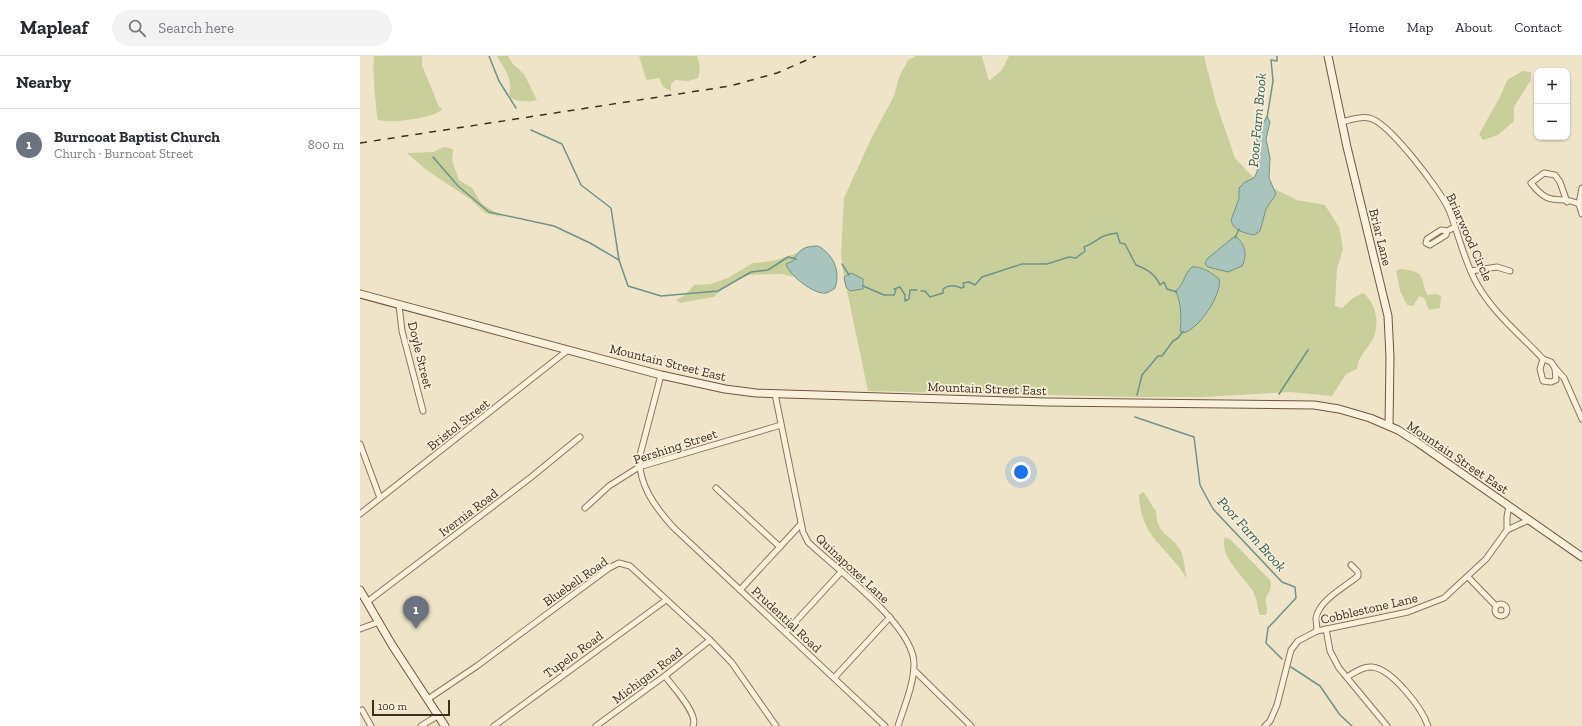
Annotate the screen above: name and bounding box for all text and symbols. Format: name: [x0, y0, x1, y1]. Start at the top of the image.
search box: [112, 10, 392, 46]
text: Mapleaf: [20, 16, 88, 39]
icon: search: [126, 17, 148, 39]
text: Search here: [158, 19, 234, 37]
text: Home: [1349, 19, 1385, 36]
text: Map: [1407, 19, 1433, 36]
text: About: [1455, 19, 1492, 36]
text: Contact: [1514, 19, 1562, 36]
map controls: [1534, 68, 1570, 140]
button: +: [1534, 68, 1570, 104]
text: Nearby: [16, 72, 71, 92]
water label: Poor Farm Brook: [1245, 72, 1270, 168]
button: −: [1534, 104, 1570, 140]
text: Burncoat Baptist Church: [54, 128, 220, 146]
text: 1: [26, 137, 32, 152]
text: 800 m: [308, 137, 344, 152]
text: Church · Burncoat Street: [54, 146, 193, 161]
street label: Briarwood Circle: [1443, 191, 1496, 284]
street label: Briar Lane: [1366, 207, 1395, 267]
street label: Doyle Street: [405, 320, 436, 391]
street label: Mountain Street East: [608, 341, 728, 384]
street label: Mountain Street East: [927, 379, 1047, 398]
street label: Bristol Street: [424, 395, 493, 453]
street label: Mountain Street East: [1404, 418, 1512, 497]
street label: Pershing Street: [631, 426, 719, 467]
your location: [1011, 462, 1031, 482]
street label: Ivernia Road: [436, 485, 501, 539]
water label: Poor Farm Brook: [1214, 493, 1290, 575]
street label: Quinapoxet Lane: [813, 530, 893, 606]
street label: Bluebell Road: [540, 554, 611, 609]
street label: Prudential Road: [749, 583, 825, 656]
street label: Cobblestone Lane: [1319, 590, 1419, 627]
pin: 1: [403, 596, 429, 629]
street label: Tupelo Road: [541, 628, 606, 681]
street label: Michigan Road: [609, 644, 685, 707]
scale bar: [372, 698, 450, 717]
text: 100 m: [378, 700, 407, 713]

